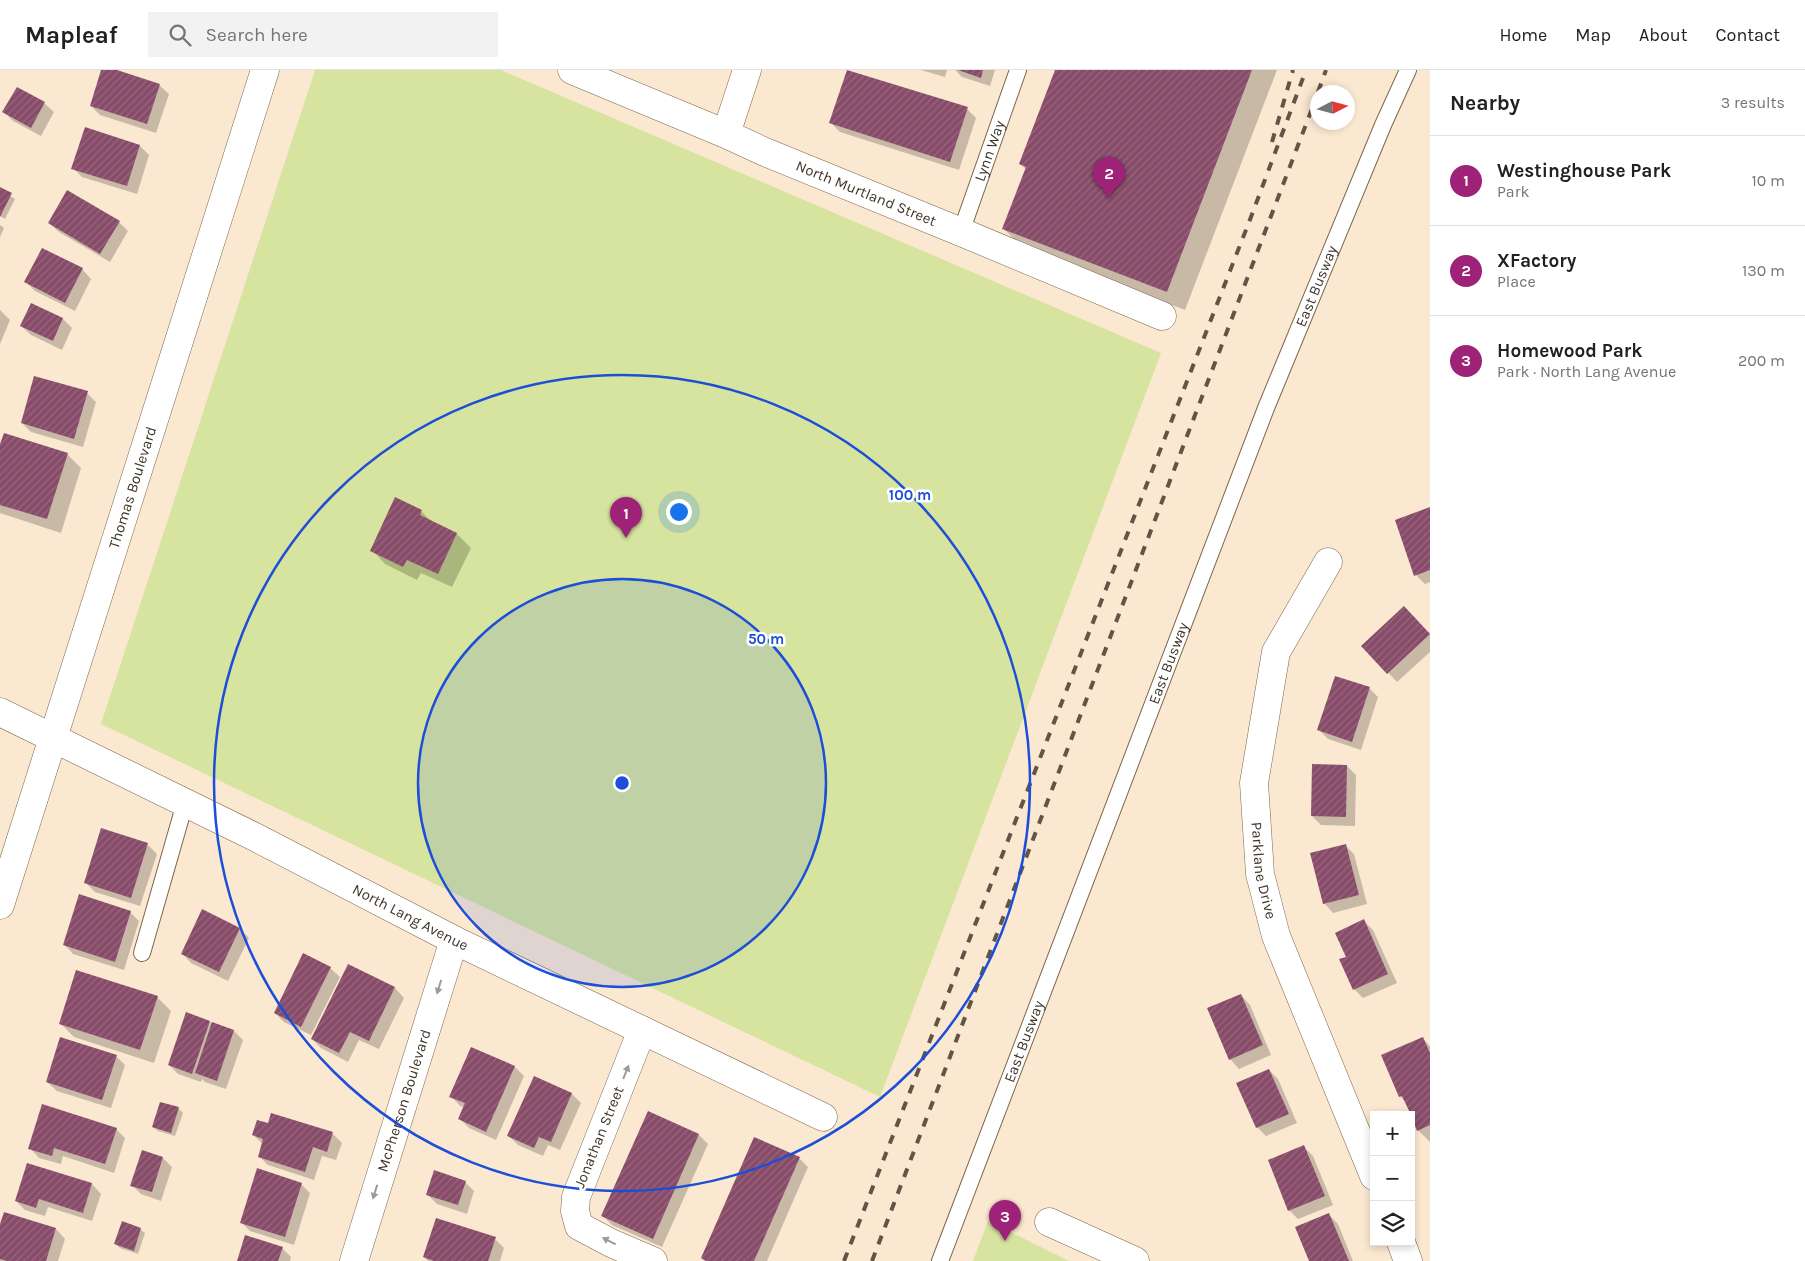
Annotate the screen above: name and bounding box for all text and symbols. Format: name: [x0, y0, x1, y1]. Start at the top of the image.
search box: [148, 12, 498, 57]
text: Mapleaf: [25, 21, 118, 49]
icon: search: [166, 21, 194, 49]
text: Search here: [206, 24, 308, 46]
text: Home: [1499, 24, 1547, 46]
text: Map: [1575, 24, 1611, 46]
text: About: [1639, 24, 1688, 46]
text: Contact: [1716, 24, 1780, 46]
north arrow: [1310, 85, 1355, 130]
text: Nearby: [1450, 91, 1520, 115]
text: 3 results: [1721, 93, 1785, 112]
street label: Lynn Way: [971, 118, 1009, 184]
street label: North Murtland Street: [793, 157, 939, 230]
pin: 2: [1093, 157, 1125, 198]
text: Westinghouse Park: [1497, 160, 1671, 182]
text: 1: [1463, 171, 1469, 190]
text: 10 m: [1751, 171, 1785, 190]
text: Park: [1497, 182, 1529, 201]
street label: East Busway: [1292, 243, 1341, 329]
text: XFactory: [1497, 250, 1576, 272]
text: 2: [1461, 261, 1471, 280]
text: 130 m: [1742, 261, 1785, 280]
text: Place: [1497, 272, 1536, 291]
text: Homewood Park: [1497, 340, 1642, 362]
text: 3: [1461, 351, 1471, 370]
text: 200 m: [1738, 351, 1785, 370]
text: Park · North Lang Avenue: [1497, 362, 1676, 381]
street label: Thomas Boulevard: [105, 424, 160, 551]
text: 100 m: [889, 486, 931, 504]
pin: 1: [610, 497, 642, 538]
your location: [666, 499, 692, 525]
street label: East Busway: [1145, 620, 1192, 707]
text: 50 m: [748, 630, 784, 648]
centre of rings: [613, 774, 631, 792]
street label: Parklane Drive: [1248, 821, 1280, 921]
street label: North Lang Avenue: [349, 880, 471, 955]
one-way arrow: [435, 979, 443, 994]
street label: East Busway: [1000, 998, 1048, 1085]
street label: McPherson Boulevard: [373, 1027, 435, 1174]
one-way arrow: [622, 1065, 630, 1079]
street label: Jonathan Street: [570, 1083, 628, 1191]
map controls: [1370, 1111, 1415, 1246]
button: +: [1370, 1111, 1415, 1156]
button: −: [1370, 1156, 1415, 1201]
one-way arrow: [371, 1185, 379, 1200]
pin: 3: [989, 1200, 1021, 1241]
button: layers: [1370, 1201, 1415, 1246]
one-way arrow: [602, 1237, 616, 1245]

